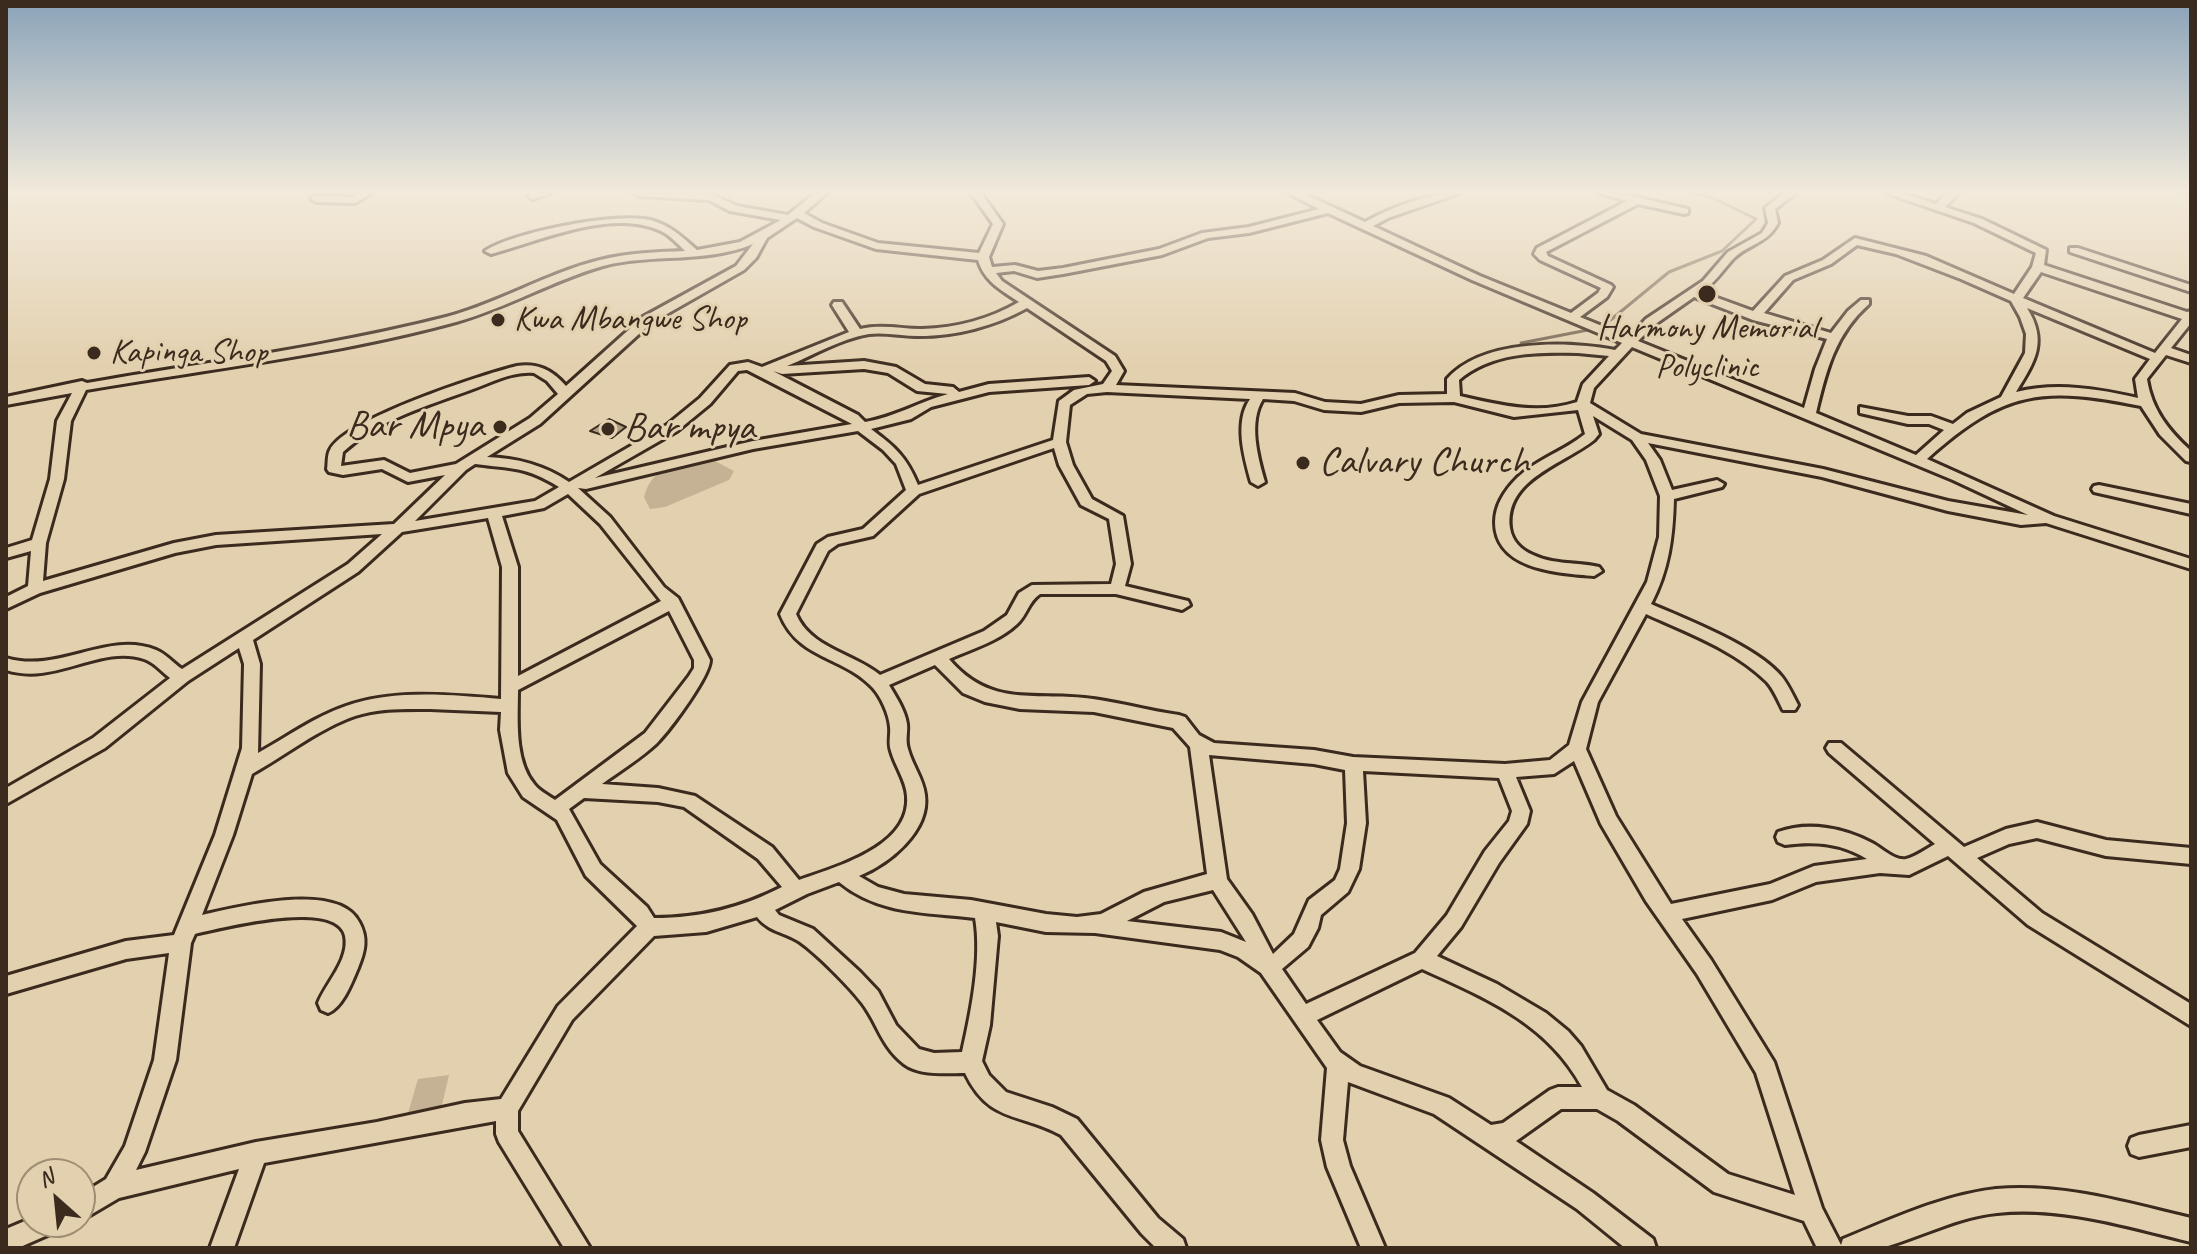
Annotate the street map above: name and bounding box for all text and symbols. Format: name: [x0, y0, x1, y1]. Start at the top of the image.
marker: Harmony Memorial Polyclinic: [1696, 283, 1718, 305]
place label: Kwa Mbangwe Shop: [514, 300, 746, 340]
place label: Harmony Memorial Polyclinic: [1597, 309, 1817, 388]
marker: Kwa Mbangwe Shop: [489, 311, 507, 329]
place label: Kapinga Shop: [110, 333, 267, 373]
marker: Kapinga Shop: [85, 344, 103, 362]
place label: Bar Mpya: [346, 403, 484, 451]
place label: Bar mpya: [624, 405, 755, 453]
marker: Bar Mpya: [491, 418, 509, 436]
marker: Bar mpya: [599, 420, 617, 438]
place label: Calvary Church: [1319, 439, 1529, 487]
marker: Calvary Church: [1294, 454, 1312, 472]
north arrow: [16, 1158, 96, 1238]
text: N: [34, 1163, 58, 1194]

